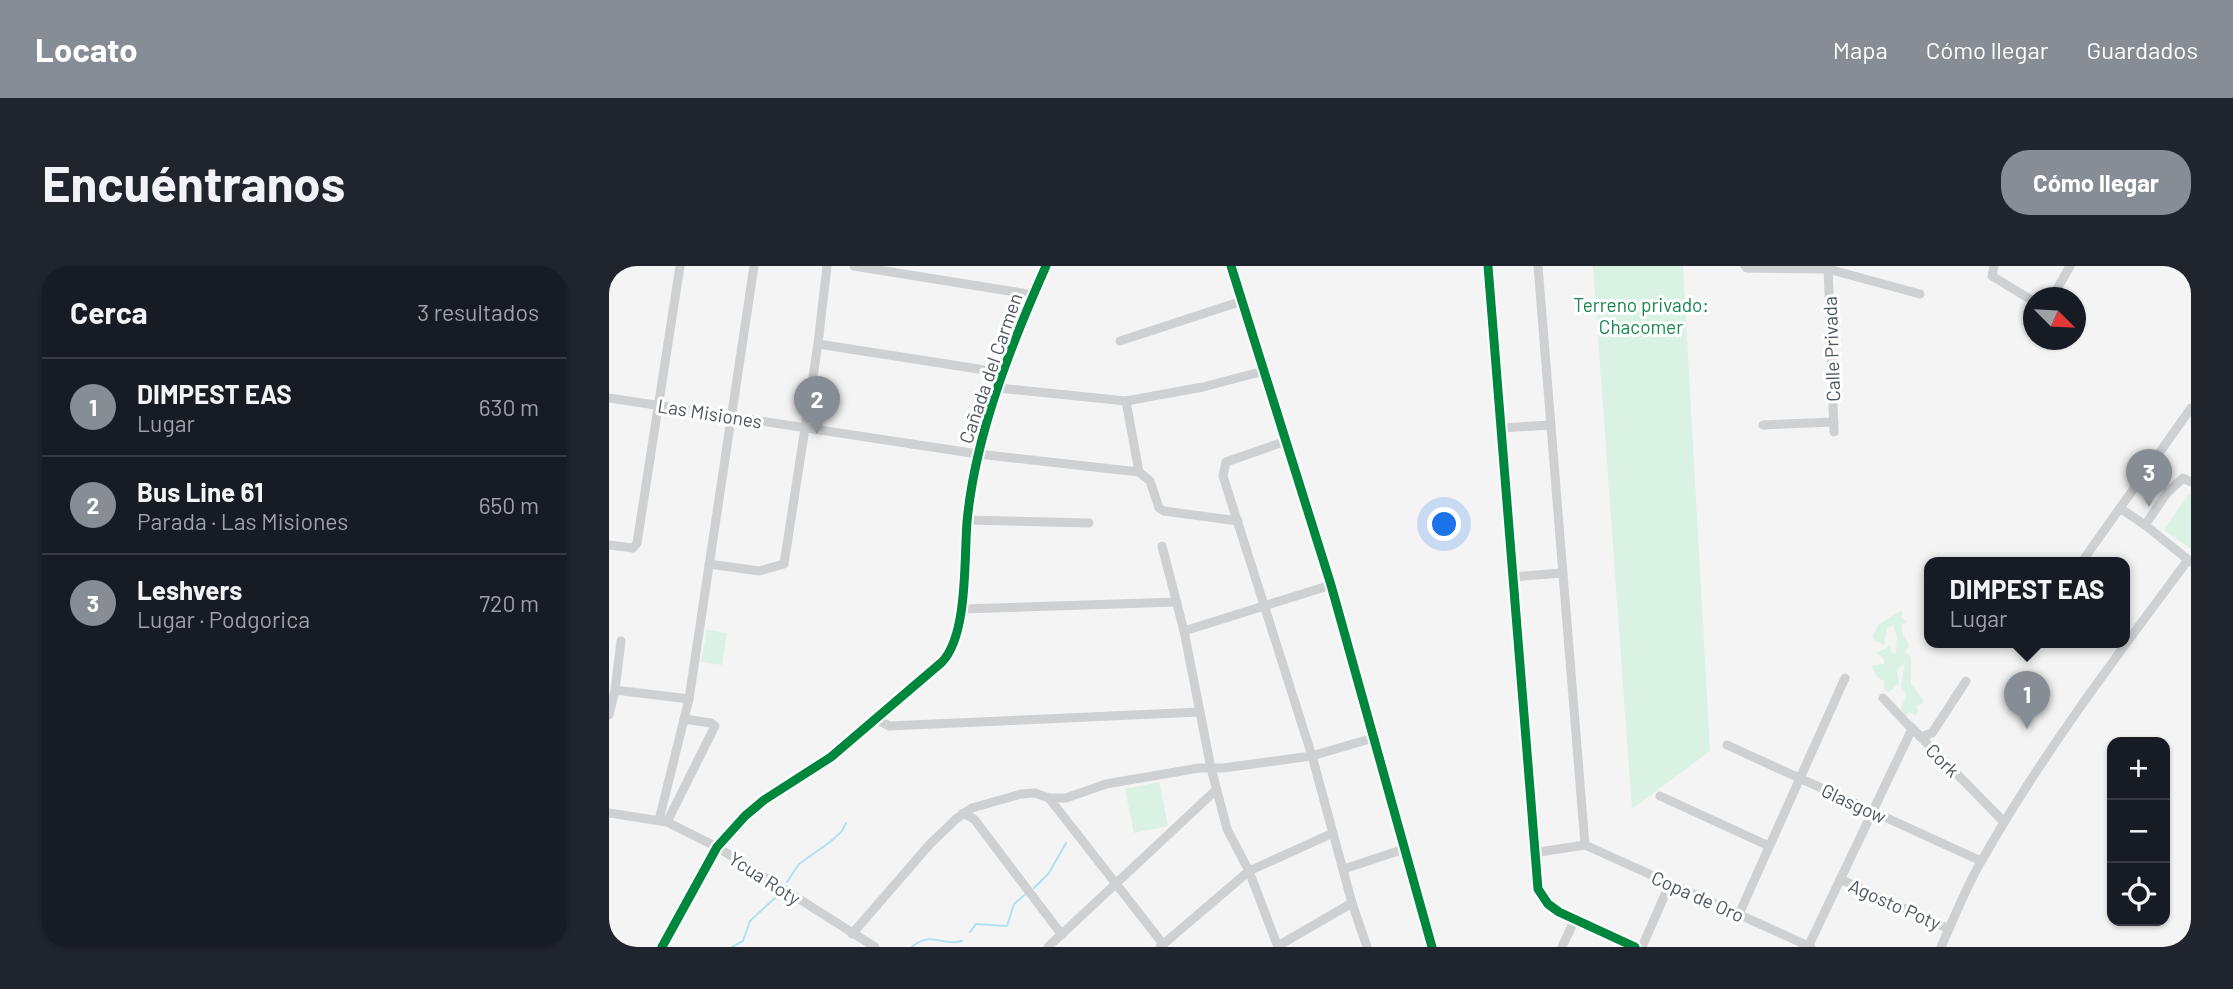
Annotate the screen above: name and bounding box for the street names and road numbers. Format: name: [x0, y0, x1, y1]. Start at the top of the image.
street label: Cañada del Carmen: [953, 290, 1027, 446]
street label: Calle Privada: [1818, 296, 1844, 402]
street label: Las Misiones: [656, 393, 764, 433]
street label: Cork: [1921, 738, 1965, 782]
street label: Glasgow: [1818, 778, 1890, 828]
street label: Ycua Roty: [725, 846, 805, 910]
street label: Copa de Oro: [1648, 865, 1748, 927]
street label: Agosto Poty: [1845, 873, 1945, 935]

